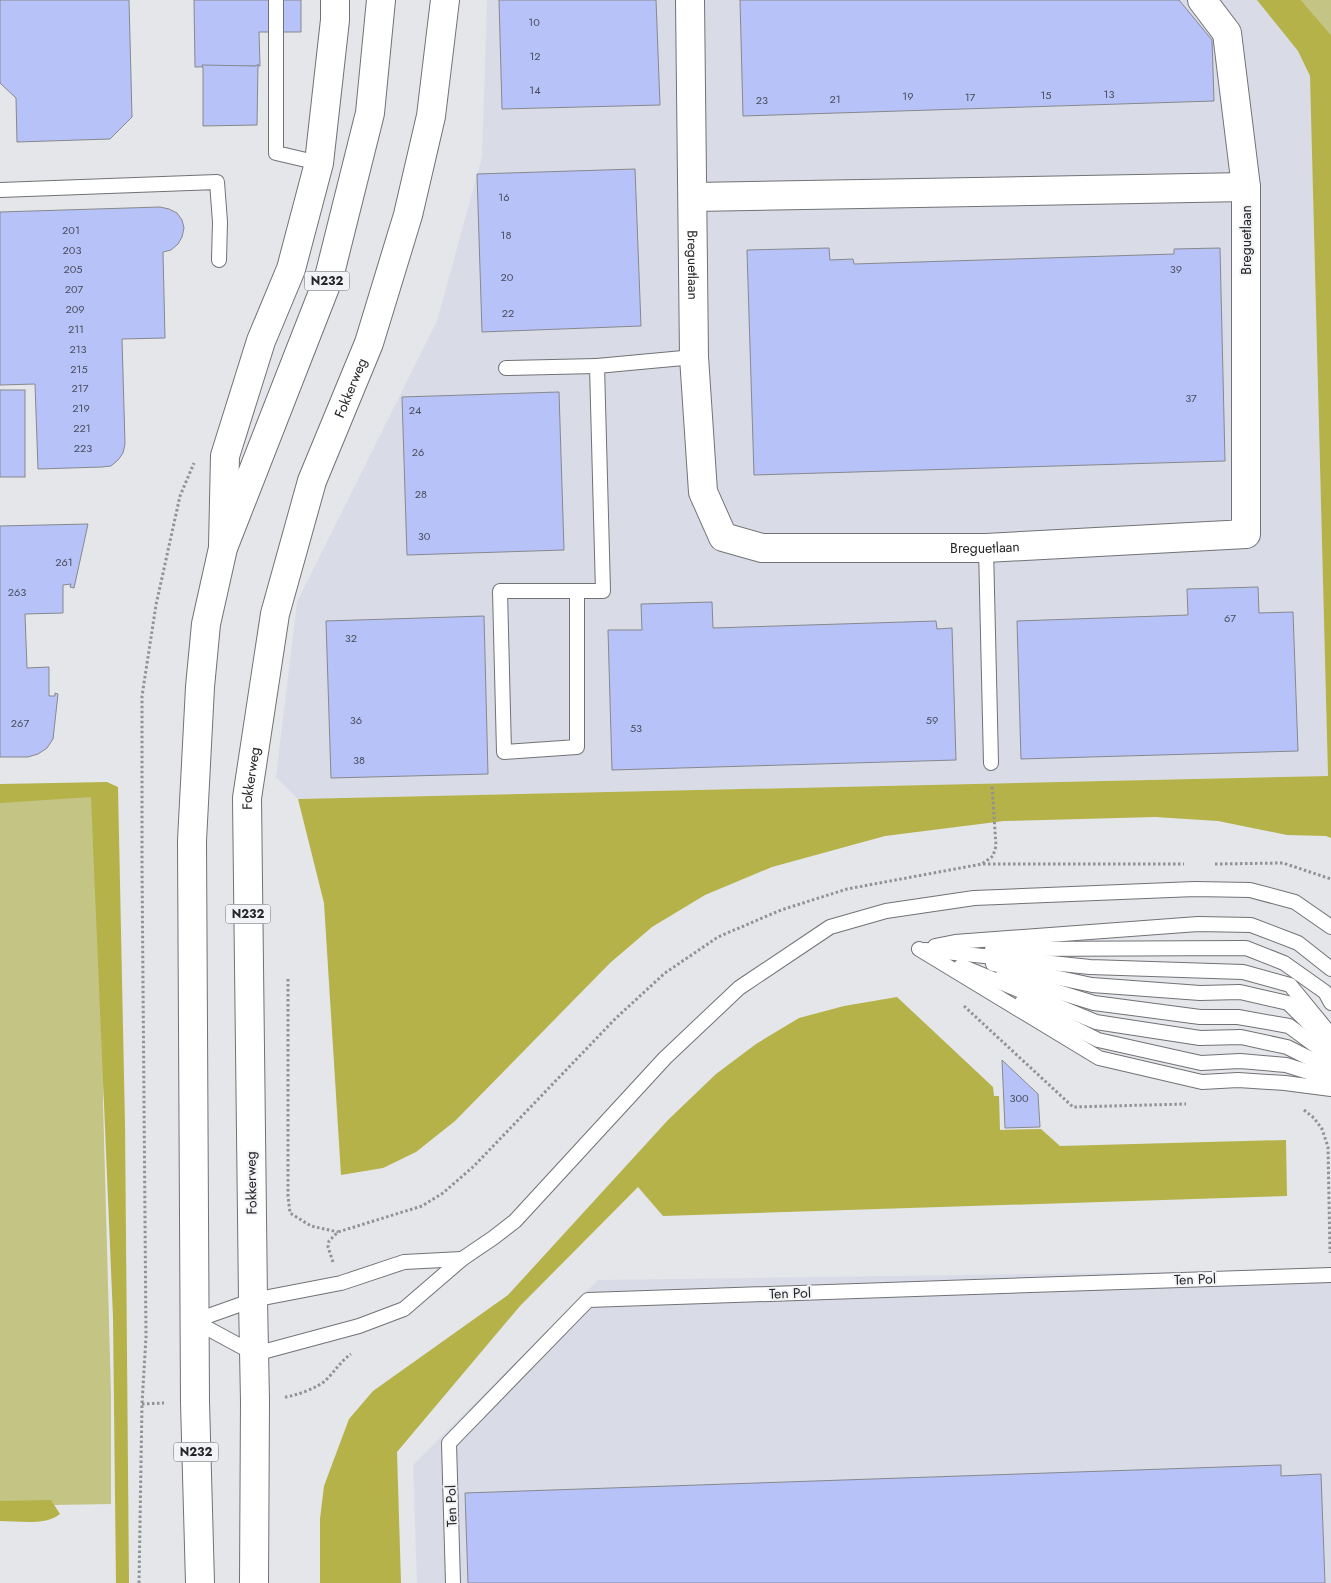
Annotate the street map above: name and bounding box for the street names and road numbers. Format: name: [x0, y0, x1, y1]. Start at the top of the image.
street label: Breguetlaan: [1236, 205, 1256, 275]
street label: Breguetlaan: [683, 230, 703, 300]
road number: N232: [304, 272, 350, 290]
street label: Fokkerweg: [329, 355, 372, 421]
street label: Breguetlaan: [950, 536, 1020, 558]
street label: Fokkerweg: [237, 745, 265, 810]
road number: N232: [226, 904, 270, 924]
street label: Fokkerweg: [240, 1151, 262, 1215]
street label: Ten Pol: [1174, 1268, 1216, 1290]
street label: Ten Pol: [769, 1282, 811, 1304]
road number: N232: [174, 1442, 218, 1461]
street label: Ten Pol: [440, 1485, 462, 1527]

